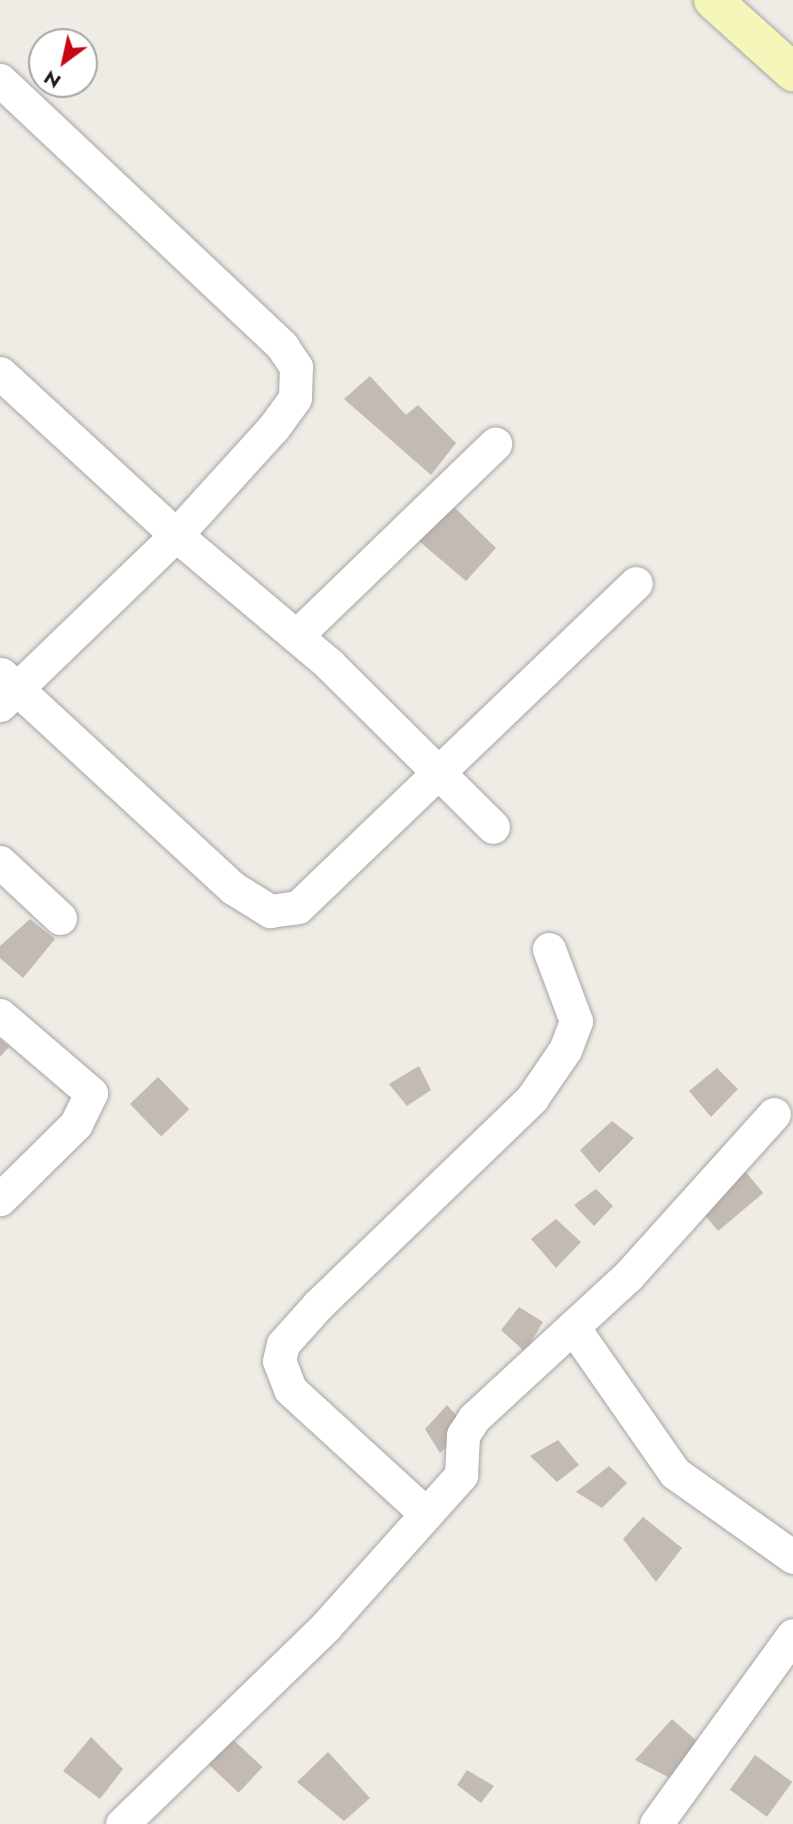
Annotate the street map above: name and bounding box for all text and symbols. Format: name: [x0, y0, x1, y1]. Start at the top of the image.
north arrow: [28, 28, 98, 98]
text: N: [39, 64, 66, 95]

